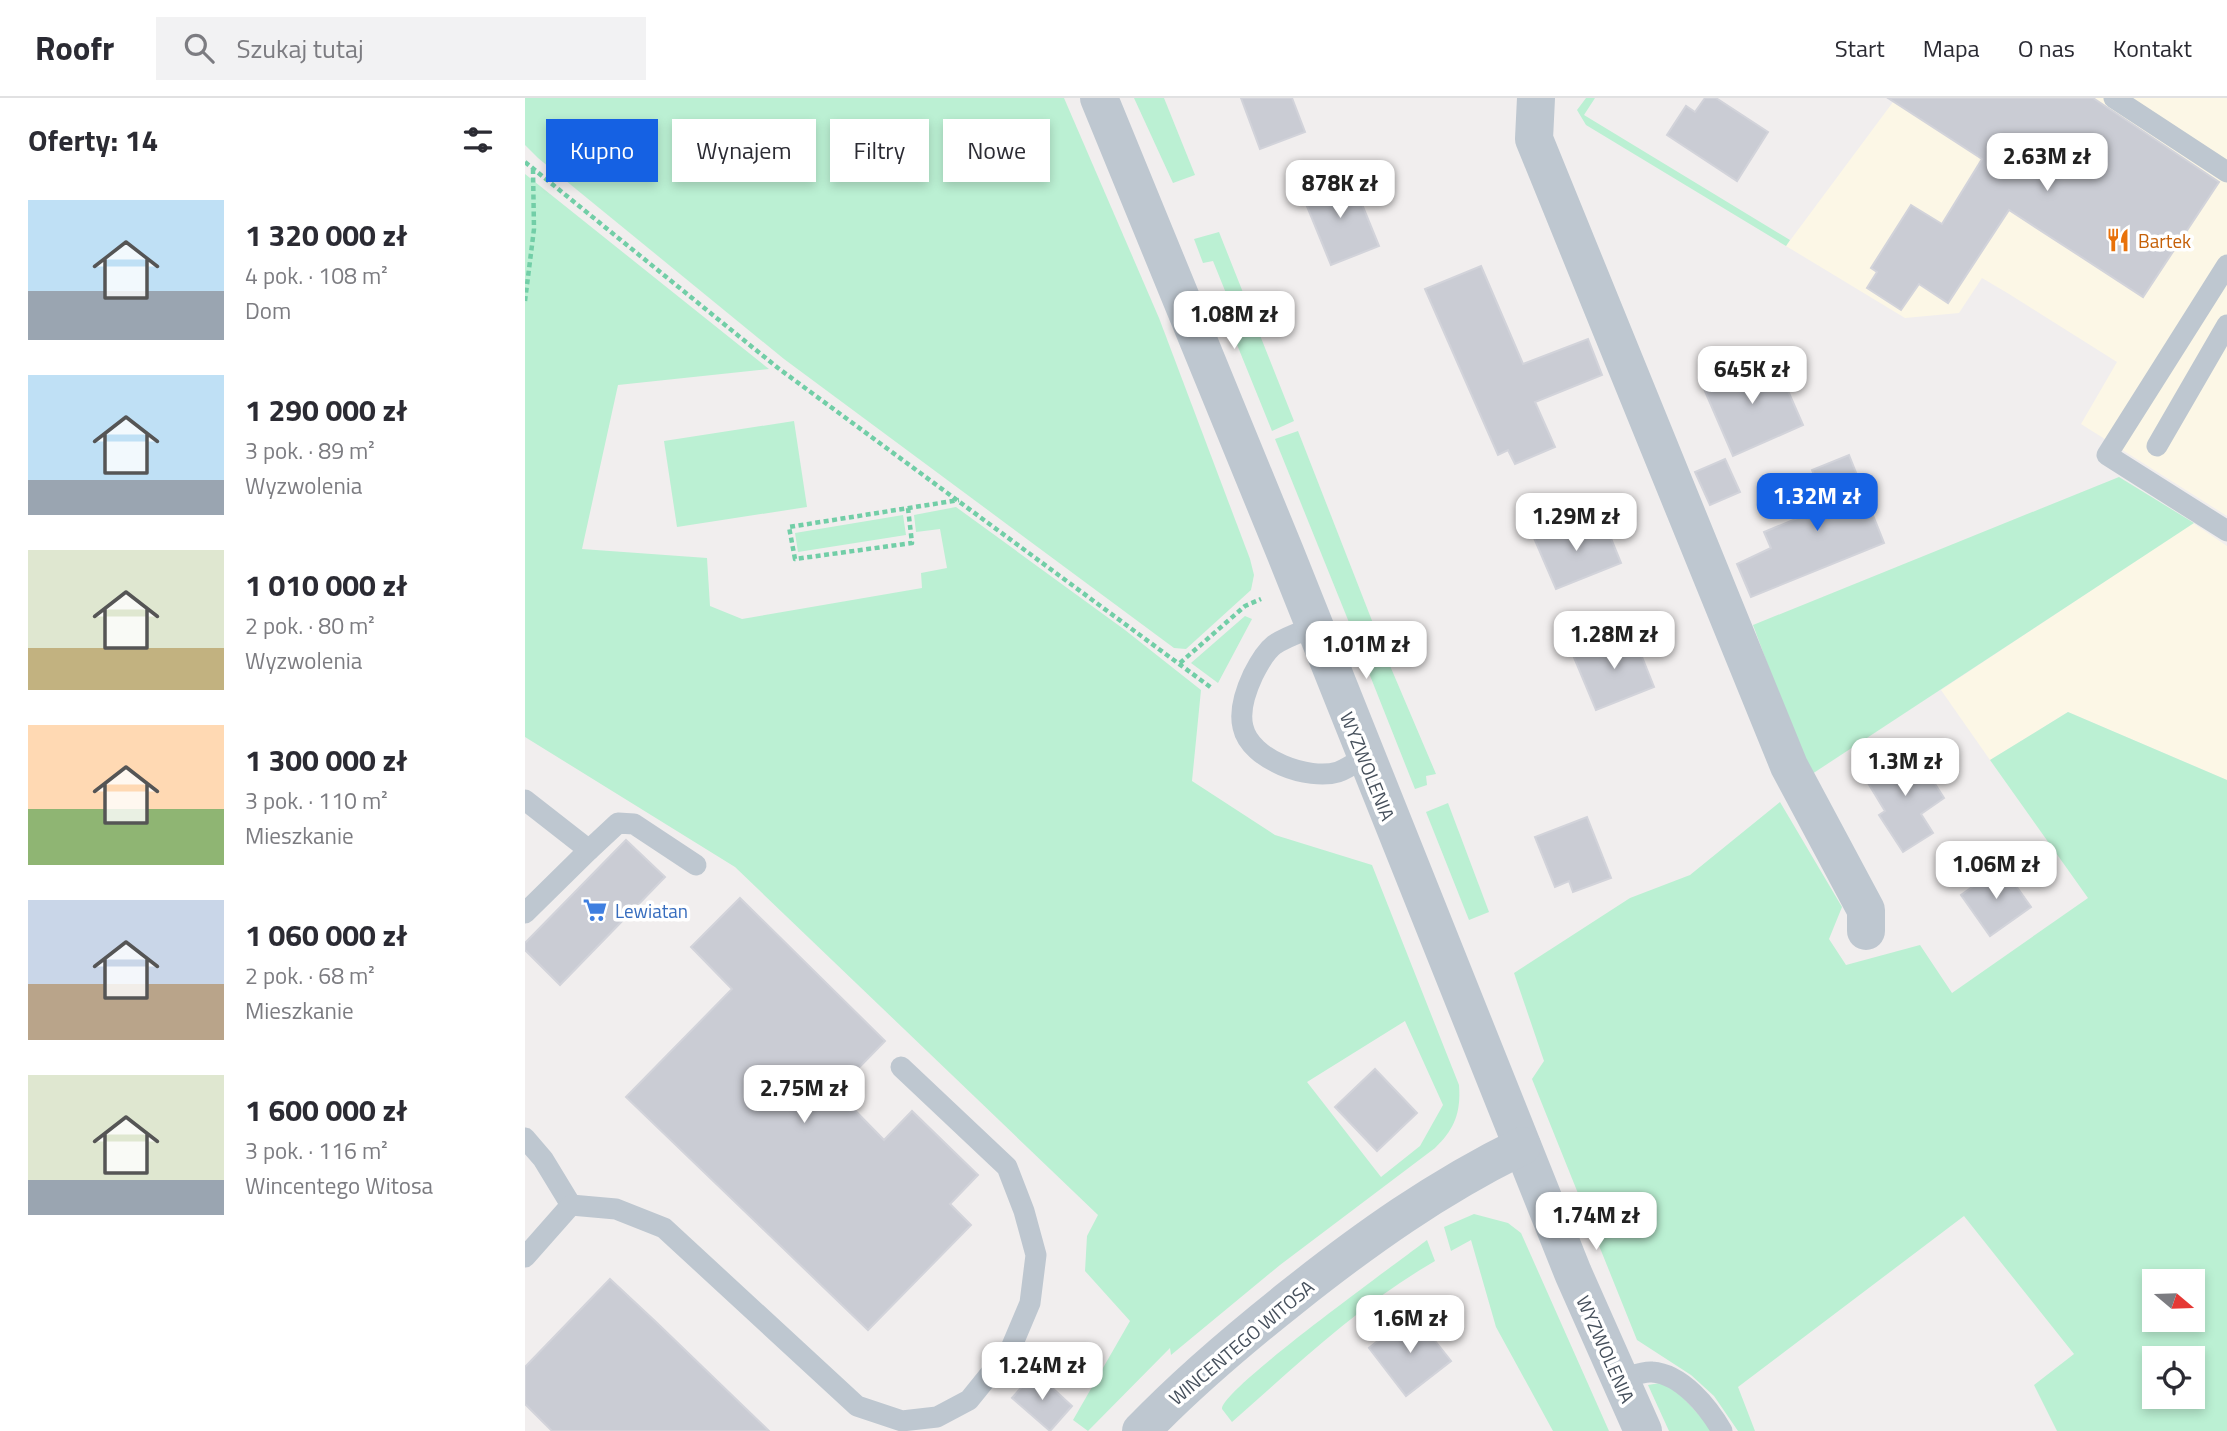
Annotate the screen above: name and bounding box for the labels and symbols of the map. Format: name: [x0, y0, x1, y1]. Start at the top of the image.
pin: 2.63M zł: [1975, 134, 2119, 193]
pin: 878K zł: [1275, 160, 1405, 220]
restaurant icon: Bartek: [2104, 226, 2132, 254]
place label: Bartek: [2138, 226, 2191, 255]
pin: 1.08M zł: [1162, 292, 1306, 351]
pin: 645K zł: [1687, 346, 1817, 406]
pin: 1.32M zł: [1745, 474, 1889, 533]
pin: 1.29M zł: [1504, 494, 1648, 553]
pin: 1.28M zł: [1542, 612, 1686, 671]
pin: 1.01M zł: [1294, 622, 1438, 681]
street label: WYZWOLENIA: [1333, 707, 1403, 825]
pin: 1.3M zł: [1840, 738, 1970, 798]
pin: 1.06M zł: [1924, 842, 2068, 901]
supermarket icon: Lewiatan: [581, 896, 609, 924]
place label: Lewiatan: [615, 896, 688, 925]
pin: 2.75M zł: [732, 1066, 876, 1125]
pin: 1.74M zł: [1524, 1192, 1668, 1252]
north arrow: [2142, 1269, 2205, 1332]
street label: WINCENTEGO WITOSA: [1162, 1272, 1320, 1412]
street label: WYZWOLENIA: [1569, 1291, 1643, 1407]
pin: 1.6M zł: [1345, 1296, 1475, 1355]
pin: 1.24M zł: [970, 1342, 1114, 1402]

